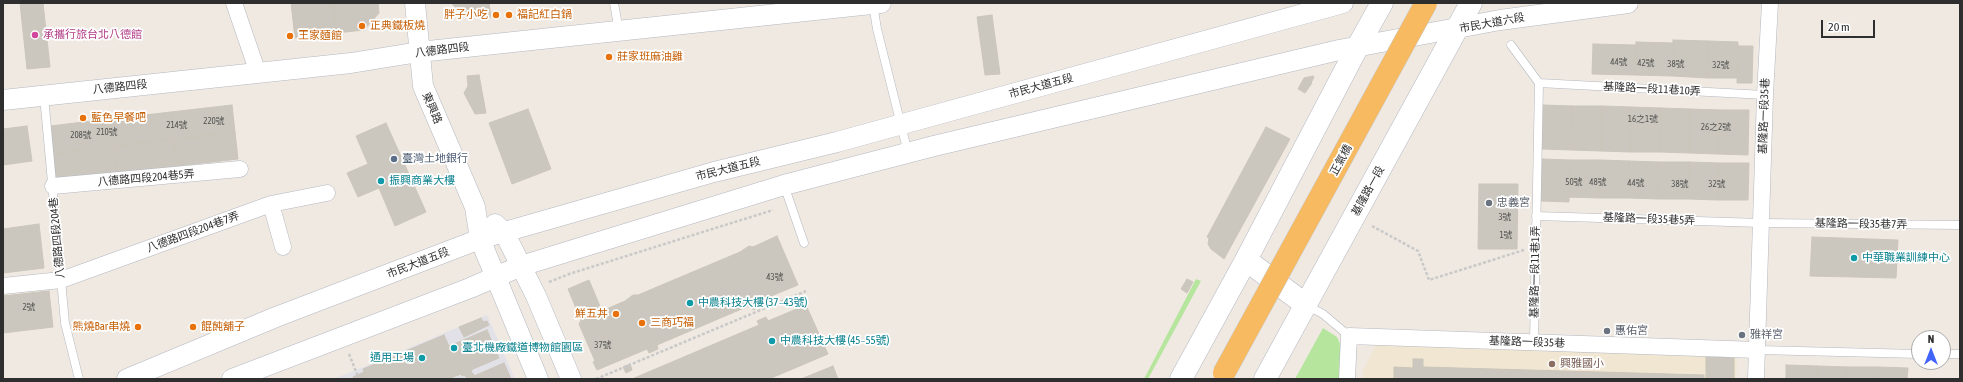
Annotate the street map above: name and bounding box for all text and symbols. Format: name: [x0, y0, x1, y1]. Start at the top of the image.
place label: 胖子小吃: [444, 8, 488, 22]
place label: 福記紅白鍋: [517, 8, 572, 22]
marker: 胖子小吃: [491, 10, 501, 20]
marker: 福記紅白鍋: [504, 10, 514, 20]
street label: 市民大道六段: [1458, 11, 1526, 35]
scale bar: [1823, 12, 1877, 38]
place label: 正典鐵板燒: [370, 19, 425, 33]
text: 20 m: [1828, 20, 1850, 34]
marker: 正典鐵板燒: [357, 21, 367, 31]
place label: 承攜行旅台北八德館: [43, 28, 142, 42]
place label: 王家麵館: [298, 29, 342, 43]
marker: 承攜行旅台北八德館: [30, 30, 40, 40]
marker: 王家麵館: [285, 31, 295, 41]
street label: 八德路四段: [414, 40, 470, 60]
place label: 莊家班麻油雞: [617, 50, 683, 64]
marker: 莊家班麻油雞: [604, 52, 614, 62]
house number: 44號: [1610, 57, 1628, 67]
house number: 42號: [1637, 58, 1655, 68]
house number: 38號: [1667, 59, 1685, 69]
house number: 32號: [1712, 60, 1730, 70]
street label: 市民大道五段: [1007, 71, 1075, 101]
street label: 八德路四段: [92, 78, 148, 96]
street label: 基隆路一段35巷: [1756, 78, 1772, 154]
street label: 基隆路一段11巷10弄: [1603, 80, 1701, 98]
street label: 東興路: [419, 90, 445, 126]
place label: 藍色早餐吧: [91, 111, 146, 125]
marker: 藍色早餐吧: [78, 113, 88, 123]
house number: 16之1號: [1628, 114, 1658, 124]
house number: 220號: [203, 116, 225, 126]
house number: 214號: [166, 120, 188, 130]
house number: 26之2號: [1701, 122, 1731, 132]
house number: 210號: [96, 127, 118, 137]
house number: 208號: [70, 130, 92, 140]
street label: 正氣橋: [1327, 142, 1355, 178]
place label: 臺灣土地銀行: [402, 152, 468, 166]
marker: 臺灣土地銀行: [389, 154, 399, 164]
street label: 市民大道五段: [694, 155, 762, 183]
street label: 基隆路一段: [1349, 164, 1387, 218]
street label: 八德路四段204巷5弄: [97, 167, 195, 189]
place label: 振興商業大樓: [389, 174, 455, 188]
marker: 振興商業大樓: [376, 176, 386, 186]
house number: 50號: [1565, 177, 1583, 187]
house number: 48號: [1589, 177, 1607, 187]
house number: 44號: [1627, 178, 1645, 188]
house number: 38號: [1671, 179, 1689, 189]
house number: 32號: [1708, 179, 1726, 189]
place label: 忠義宮: [1497, 196, 1530, 210]
street label: 八德路四段204巷: [47, 197, 67, 279]
marker: 忠義宮: [1484, 198, 1494, 208]
street label: 八德路四段204巷7弄: [145, 209, 241, 255]
street label: 基隆路一段35巷5弄: [1603, 211, 1695, 227]
house number: 3號: [1498, 212, 1512, 222]
street label: 基隆路一段35巷7弄: [1815, 217, 1907, 231]
street label: 基隆路一段11巷1弄: [1528, 226, 1542, 318]
house number: 1號: [1499, 230, 1513, 240]
street label: 市民大道五段: [385, 245, 451, 281]
place label: 中華職業訓練中心: [1862, 251, 1950, 265]
marker: 中華職業訓練中心: [1849, 253, 1859, 263]
house number: 43號: [766, 272, 784, 282]
place label: 中農科技大樓 (37~43號): [698, 296, 807, 310]
marker: 中農科技大樓 (37~43號): [685, 298, 695, 308]
house number: 2號: [22, 302, 36, 312]
place label: 鮮五丼: [575, 307, 608, 321]
marker: 鮮五丼: [611, 309, 621, 319]
place label: 三商巧福: [650, 316, 694, 330]
marker: 三商巧福: [637, 318, 647, 328]
place label: 熊燒Bar串燒: [72, 320, 130, 334]
place label: 餛飩舖子: [201, 320, 245, 334]
marker: 熊燒Bar串燒: [133, 322, 143, 332]
marker: 餛飩舖子: [188, 322, 198, 332]
place label: 惠佑宮: [1615, 324, 1648, 338]
marker: 惠佑宮: [1602, 326, 1612, 336]
place label: 雅祥宮: [1750, 328, 1783, 342]
marker: 雅祥宮: [1737, 330, 1747, 340]
north arrow: [1911, 330, 1951, 370]
text: N: [1928, 333, 1934, 345]
place label: 中農科技大樓 (45~55號): [780, 334, 889, 348]
street label: 基隆路一段35巷: [1489, 334, 1565, 350]
marker: 中農科技大樓 (45~55號): [767, 336, 777, 346]
house number: 37號: [594, 340, 612, 350]
place label: 臺北機廠鐵道博物館園區: [462, 341, 583, 355]
marker: 臺北機廠鐵道博物館園區: [449, 343, 459, 353]
place label: 通用工場: [370, 351, 414, 365]
marker: 通用工場: [417, 353, 427, 363]
place label: 興雅國小: [1560, 357, 1604, 371]
marker: 興雅國小: [1547, 359, 1557, 369]

